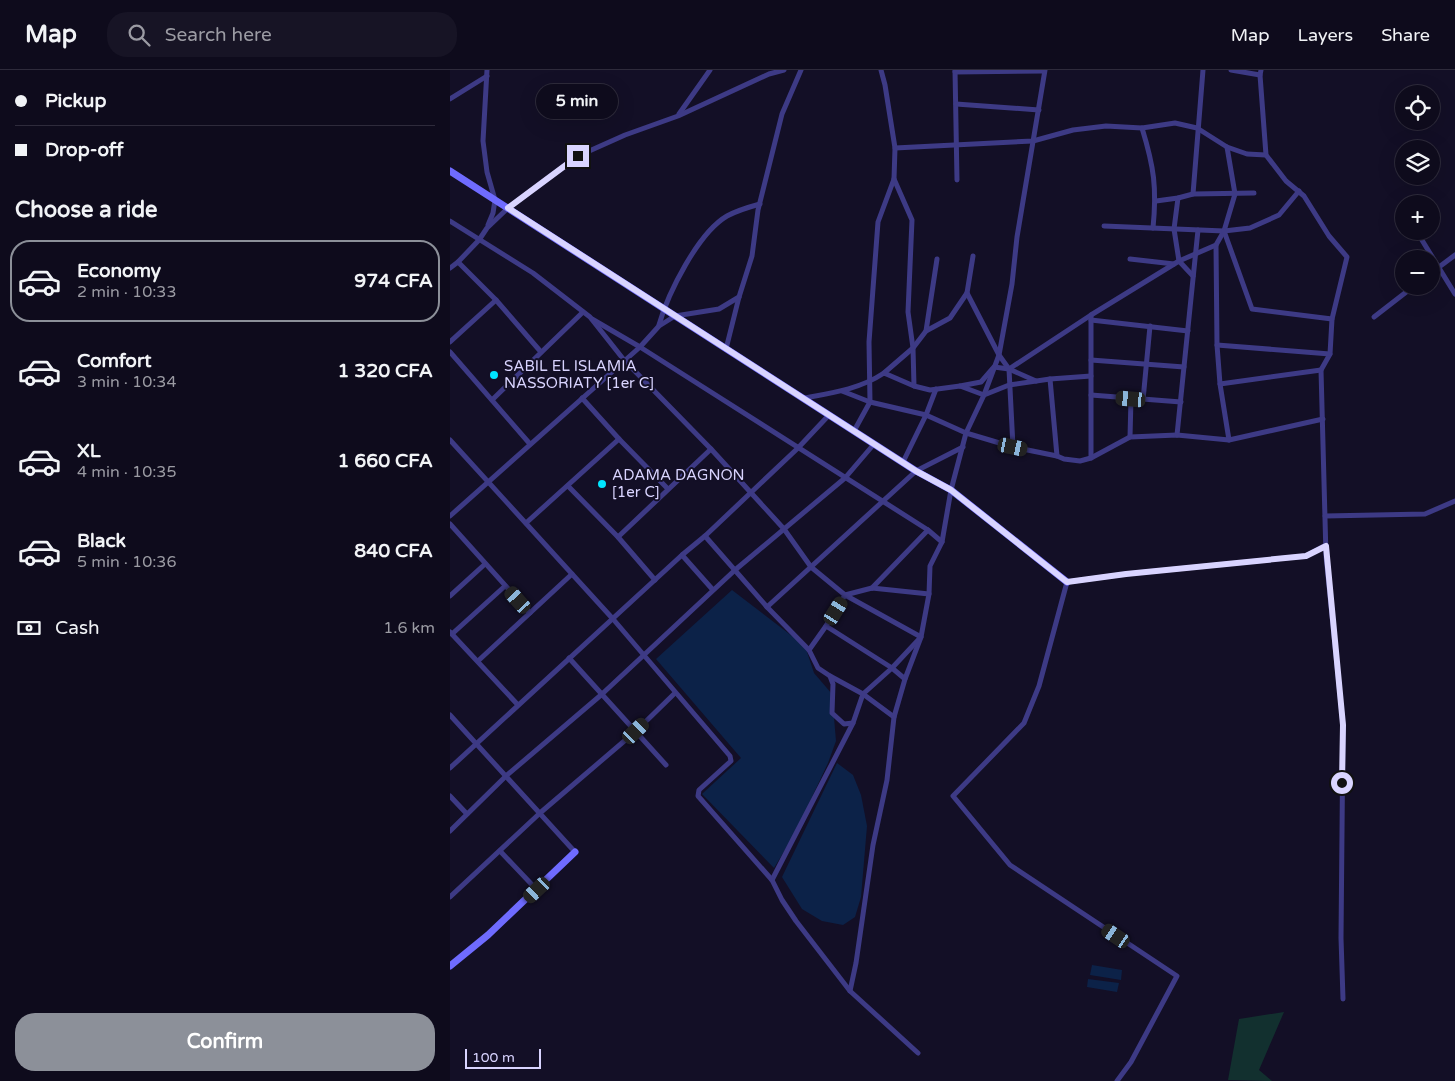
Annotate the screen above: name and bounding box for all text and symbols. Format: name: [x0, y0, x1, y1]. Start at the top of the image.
search box: [107, 12, 457, 57]
text: Map: [25, 20, 77, 49]
icon: search: [125, 21, 153, 49]
text: Search here: [165, 24, 272, 46]
text: Map: [1231, 24, 1270, 46]
text: Layers: [1298, 24, 1353, 46]
text: Share: [1381, 24, 1430, 46]
callout: 5 min: [537, 83, 619, 118]
map controls: [1395, 85, 1440, 295]
button: locate: [1395, 85, 1440, 130]
text: Pickup: [45, 90, 106, 112]
text: 5 min: [556, 91, 598, 111]
text: Drop-off: [45, 139, 124, 161]
button: layers: [1395, 140, 1440, 185]
route end: [567, 145, 589, 167]
button: +: [1395, 195, 1440, 240]
text: Choose a ride: [15, 197, 158, 223]
button: −: [1395, 250, 1440, 295]
icon: car: [17, 259, 62, 304]
text: Economy: [77, 260, 161, 282]
text: 974 CFA: [354, 270, 433, 292]
text: 2 min · 10:33: [77, 282, 176, 302]
icon: car: [17, 349, 62, 394]
text: Comfort: [77, 350, 151, 372]
place label: SABIL EL ISLAMIA NASSORIATY [1er C]: [504, 357, 654, 392]
text: 1 320 CFA: [337, 360, 433, 382]
marker: SABIL EL ISLAMIA NASSORIATY [1er C]: [488, 369, 500, 381]
text: 3 min · 10:34: [77, 372, 176, 392]
car: [1115, 390, 1146, 408]
car: [996, 437, 1029, 457]
icon: car: [17, 439, 62, 484]
text: XL: [77, 440, 101, 462]
text: 1 660 CFA: [337, 450, 433, 472]
text: 4 min · 10:35: [77, 462, 176, 482]
place label: ADAMA DAGNON [1er C]: [612, 466, 745, 501]
marker: ADAMA DAGNON [1er C]: [596, 478, 608, 490]
icon: car: [17, 529, 62, 574]
text: Black: [77, 530, 126, 552]
text: 840 CFA: [354, 540, 433, 562]
text: 5 min · 10:36: [77, 552, 176, 572]
car: [502, 584, 533, 616]
car: [821, 594, 850, 628]
icon: cash: [15, 614, 43, 642]
text: Cash: [55, 617, 100, 639]
text: 1.6 km: [383, 618, 435, 638]
car: [620, 715, 652, 747]
route start: [1331, 772, 1353, 794]
car: [520, 874, 553, 906]
car: [1099, 921, 1132, 951]
button: Confirm: [15, 1013, 435, 1071]
scale bar: [465, 1046, 541, 1069]
text: 100 m: [472, 1049, 515, 1066]

